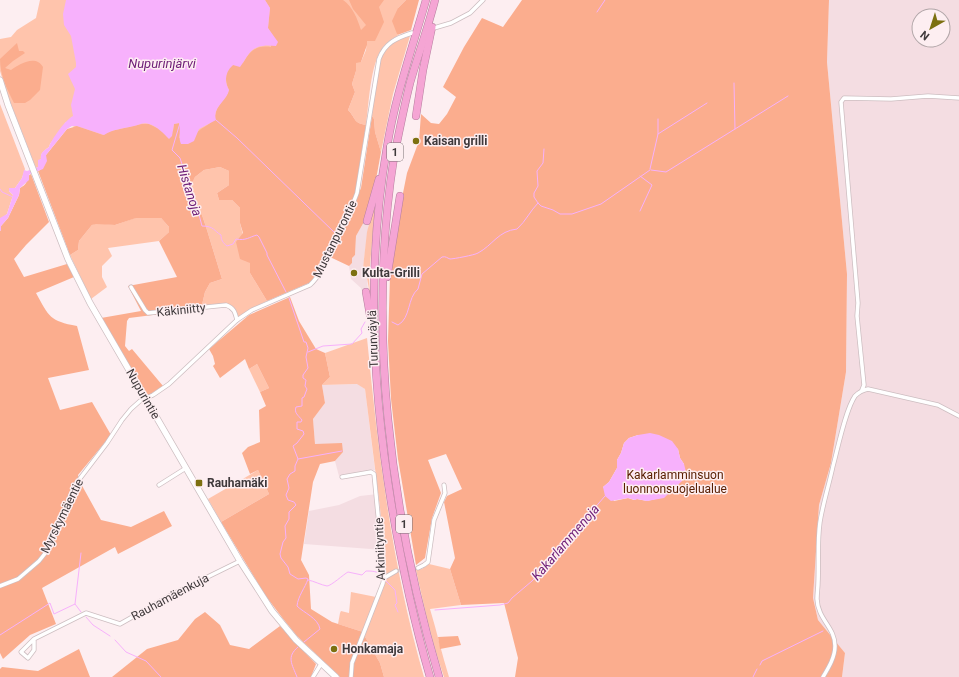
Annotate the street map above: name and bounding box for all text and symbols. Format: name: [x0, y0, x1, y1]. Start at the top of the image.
north arrow: [911, 8, 951, 48]
text: N: [918, 28, 932, 43]
water label: Nupurinjärvi: [128, 56, 197, 71]
place label: Kaisan grilli: [424, 134, 487, 148]
marker: Kaisan grilli: [411, 136, 421, 146]
road number: 1: [387, 143, 403, 161]
water label: Histanoja: [174, 162, 205, 218]
street label: Mustanpurontie: [310, 198, 360, 280]
place label: Kulta-Grilli: [362, 266, 420, 280]
marker: Kulta-Grilli: [349, 268, 359, 278]
street label: Käkiniitty: [156, 300, 206, 320]
street label: Turunväylä: [365, 310, 381, 368]
street label: Nupurintie: [123, 367, 163, 421]
park label: Kakarlamminsuon luonnonsuojelualue: [623, 468, 727, 496]
street label: Myrskymäentie: [38, 476, 86, 556]
place label: Rauhamäki: [207, 476, 267, 490]
marker: Rauhamäki: [194, 478, 204, 488]
water label: Kakarlammenoja: [529, 501, 602, 583]
road number: 1: [396, 515, 412, 533]
street label: Arkiniityntie: [372, 517, 388, 581]
street label: Rauhamäenkuja: [129, 571, 211, 623]
place label: Honkamaja: [342, 642, 404, 656]
marker: Honkamaja: [329, 644, 339, 654]

